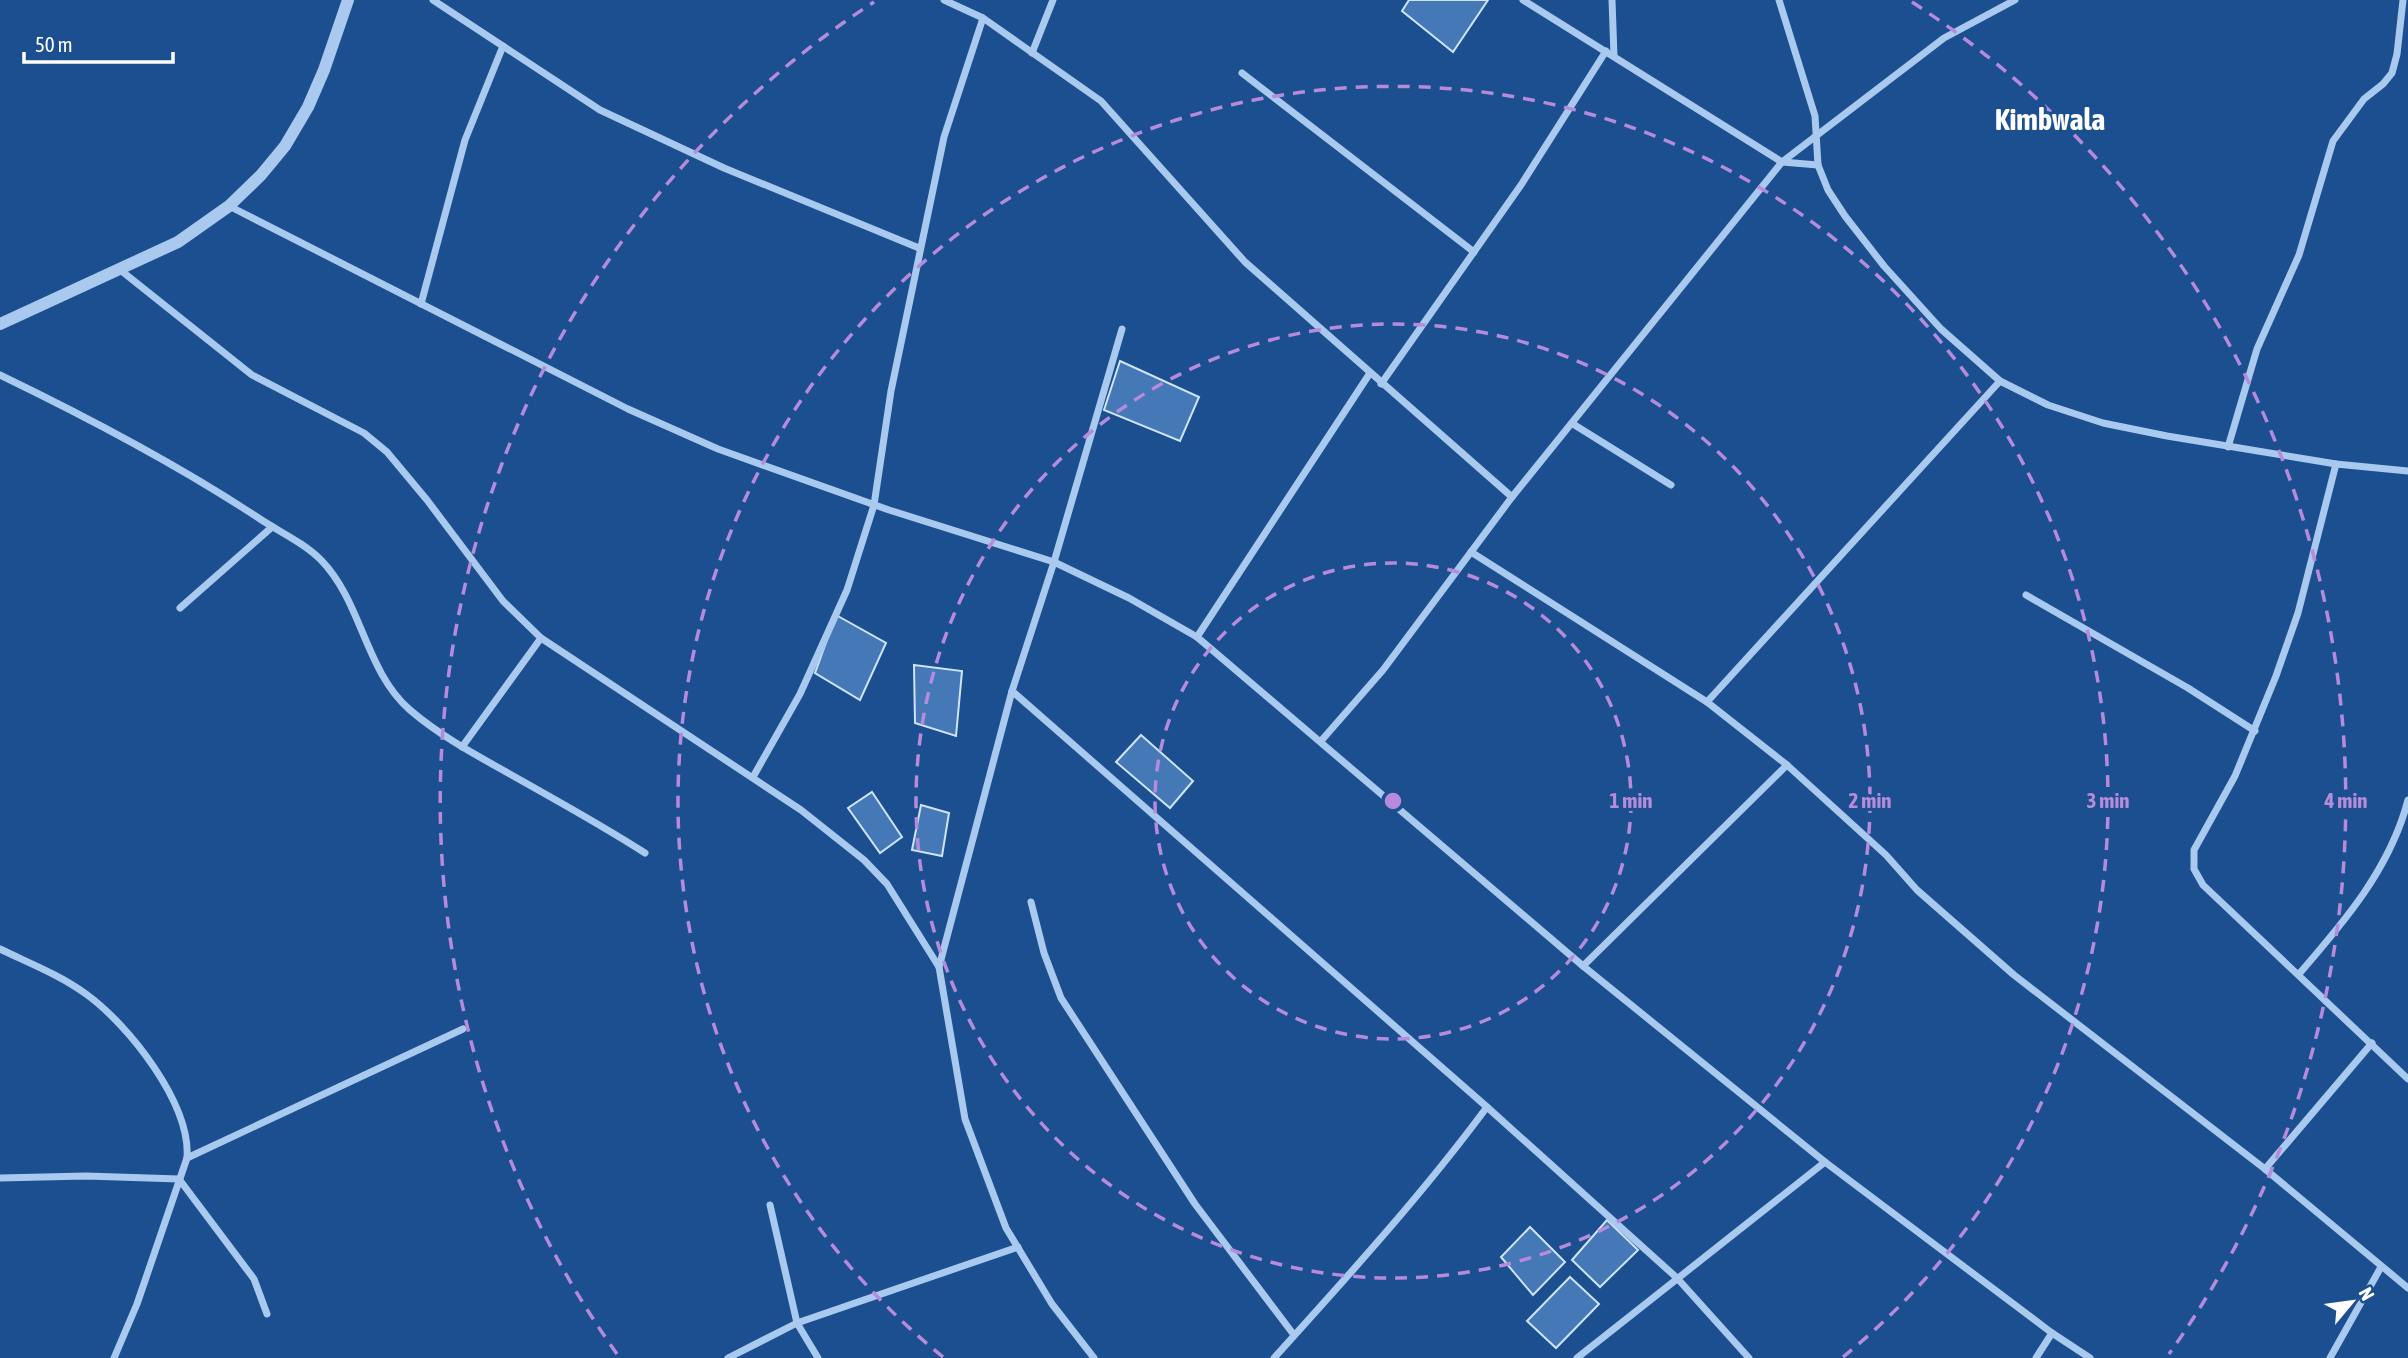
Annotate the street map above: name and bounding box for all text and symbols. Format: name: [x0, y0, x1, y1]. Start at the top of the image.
scale bar: [24, 21, 173, 65]
text: 50 m: [35, 32, 73, 56]
district label: Kimbwala: [1995, 102, 2105, 136]
text: 1 min: [1610, 788, 1652, 812]
text: 2 min: [1849, 788, 1891, 812]
text: 3 min: [2087, 788, 2129, 812]
text: 4 min: [2324, 788, 2367, 812]
centre of rings: [1381, 789, 1405, 813]
north arrow: [2317, 1267, 2387, 1337]
text: N: [2355, 1284, 2379, 1304]

